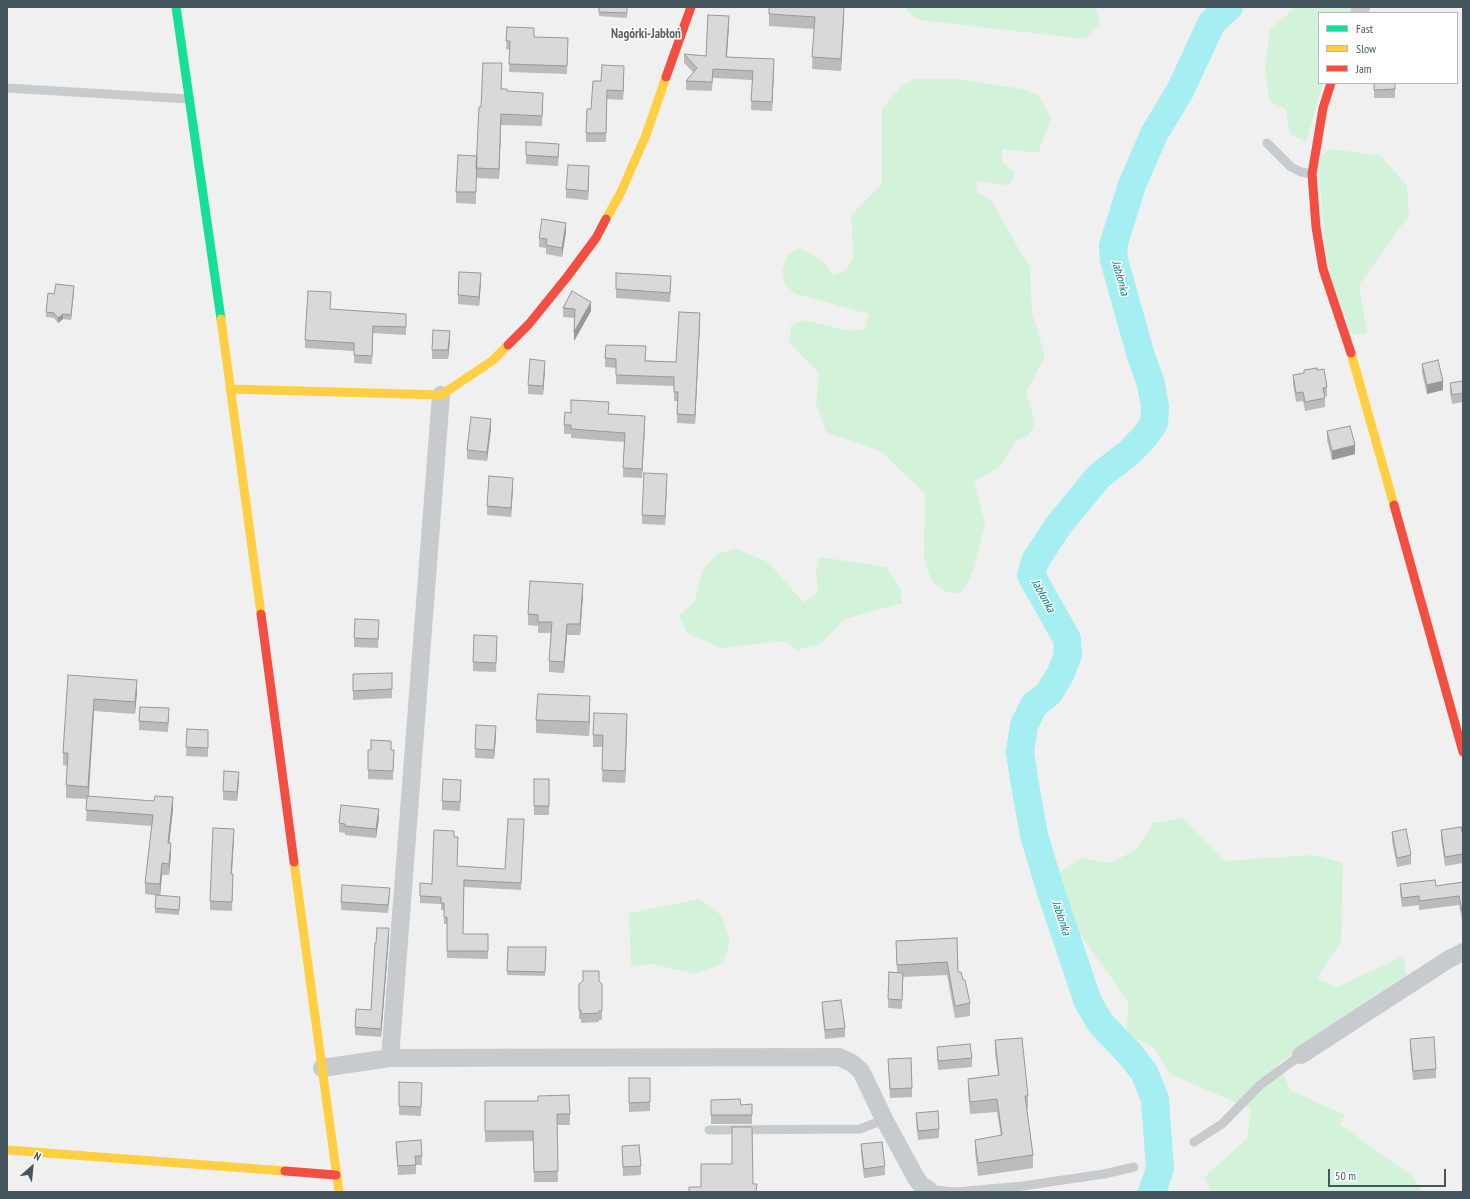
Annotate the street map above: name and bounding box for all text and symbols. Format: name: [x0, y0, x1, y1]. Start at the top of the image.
legend: [1318, 12, 1458, 84]
text: Fast: [1356, 21, 1373, 36]
district label: Nagórki-Jabłoń: [611, 26, 681, 42]
text: Slow: [1356, 41, 1376, 56]
text: Jam: [1356, 61, 1372, 76]
water label: Jabłonka: [1108, 259, 1132, 297]
water label: Jabłonka: [1028, 577, 1058, 615]
water label: Jabłonka: [1049, 899, 1073, 937]
north arrow: [12, 1147, 52, 1187]
text: N: [32, 1149, 43, 1164]
scale bar: [1330, 1161, 1448, 1187]
text: 50 m: [1335, 1168, 1356, 1183]

